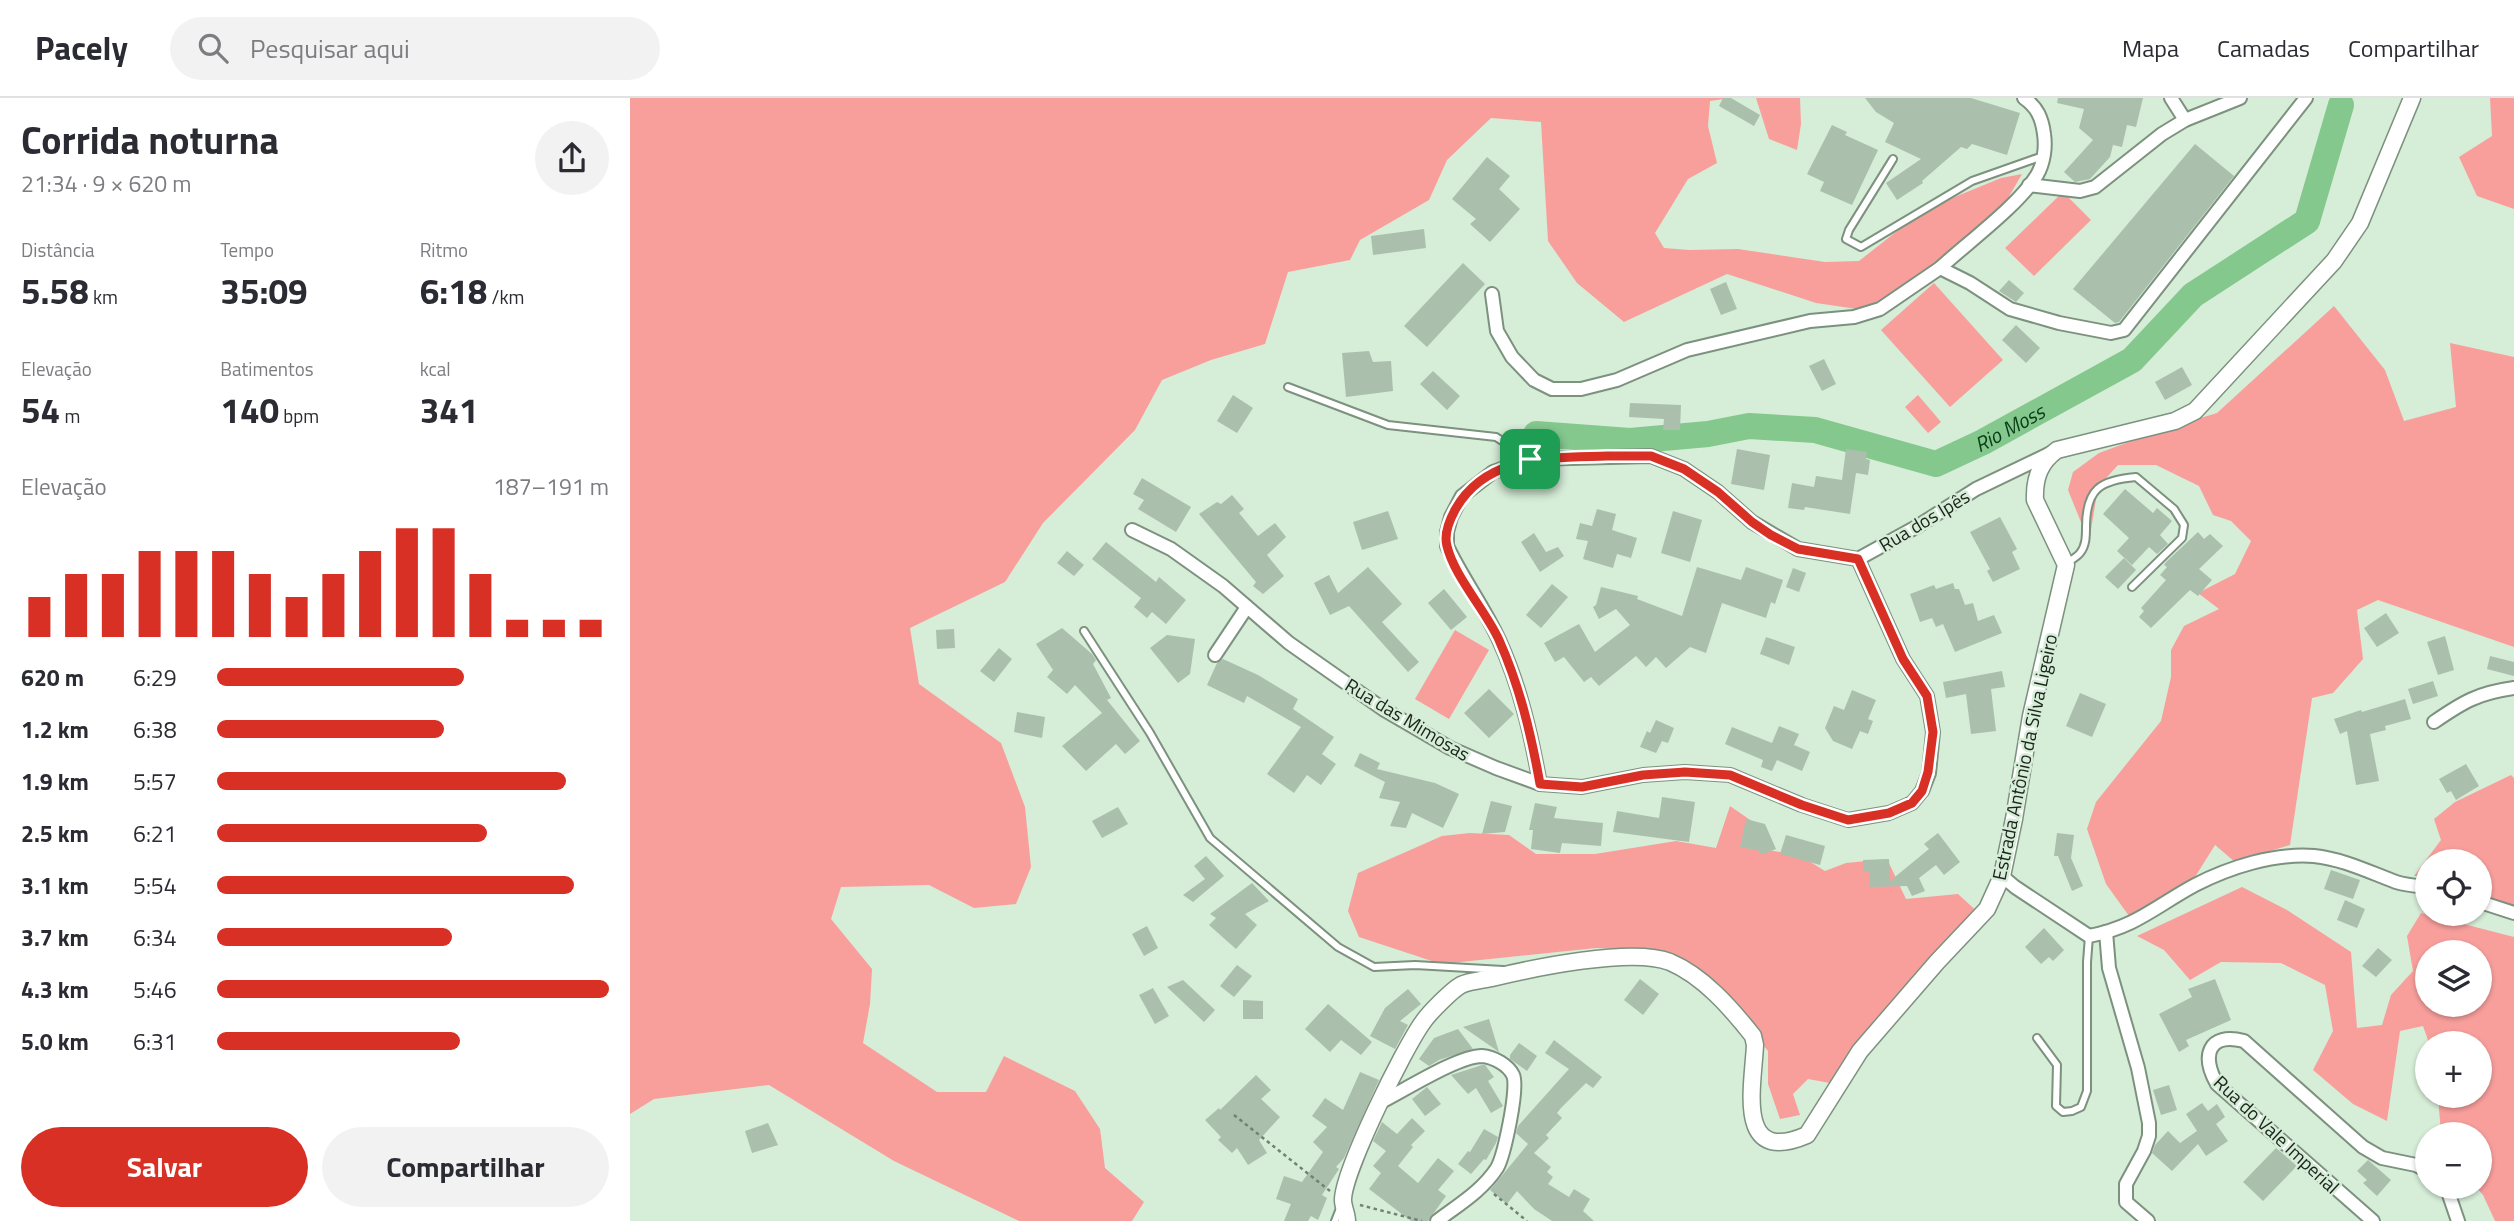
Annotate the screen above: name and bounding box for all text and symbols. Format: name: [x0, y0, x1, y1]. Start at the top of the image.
search box: [170, 17, 660, 80]
text: Pacely: [35, 23, 128, 73]
icon: search: [194, 29, 232, 67]
text: Pesquisar aqui: [250, 29, 410, 68]
text: Mapa: [2122, 30, 2179, 66]
text: Camadas: [2217, 30, 2310, 66]
text: Compartilhar: [2348, 30, 2479, 66]
text: Corrida noturna: [21, 111, 279, 169]
button: share: [535, 121, 609, 195]
text: 21:34 · 9 × 620 m: [21, 166, 191, 201]
text: Distância: [21, 235, 95, 264]
text: Tempo: [220, 235, 274, 264]
text: Ritmo: [420, 235, 468, 264]
text: 5.58: [21, 264, 89, 318]
text: 35:09: [220, 264, 308, 318]
text: 6:18: [420, 264, 487, 318]
text: km: [89, 282, 118, 311]
text: /km: [487, 282, 524, 311]
text: Elevação: [21, 354, 92, 383]
text: Batimentos: [220, 354, 314, 383]
text: kcal: [420, 354, 451, 383]
text: 54: [21, 383, 60, 437]
text: 140: [220, 383, 279, 437]
text: 341: [420, 383, 478, 437]
water label: Rio Moss: [1969, 394, 2052, 460]
text: m: [60, 401, 80, 430]
text: bpm: [279, 401, 319, 430]
pin: [1500, 429, 1560, 489]
icon: arrive: [1511, 440, 1549, 478]
text: Elevação: [21, 469, 107, 504]
text: 187–191 m: [493, 469, 609, 504]
street label: Rua dos Ipês: [1873, 481, 1975, 559]
street label: Estrada Antônio da Silva Ligeiro: [1984, 631, 2064, 883]
text: 620 m: [21, 660, 84, 695]
text: 6:29: [133, 660, 177, 695]
street label: Rua das Mimosas: [1340, 670, 1476, 768]
text: 1.2 km: [21, 712, 89, 747]
text: 6:38: [133, 712, 177, 747]
text: 1.9 km: [21, 764, 89, 799]
text: 5:57: [133, 764, 177, 799]
text: 2.5 km: [21, 816, 89, 851]
text: 6:21: [133, 816, 177, 851]
map controls: [2415, 849, 2492, 1199]
button: locate: [2415, 849, 2492, 926]
text: 3.1 km: [21, 868, 89, 903]
text: 5:54: [133, 868, 177, 903]
text: 3.7 km: [21, 920, 89, 955]
text: 6:34: [133, 920, 177, 955]
button: layers: [2415, 940, 2492, 1017]
text: 4.3 km: [21, 972, 89, 1007]
text: 5:46: [133, 972, 177, 1007]
text: 5.0 km: [21, 1024, 89, 1059]
text: 6:31: [133, 1024, 177, 1059]
button: +: [2415, 1031, 2492, 1108]
street label: Rua do Vale Imperial: [2208, 1068, 2346, 1200]
button: −: [2415, 1122, 2492, 1199]
button: Salvar: [21, 1127, 308, 1207]
button: Compartilhar: [322, 1127, 609, 1207]

